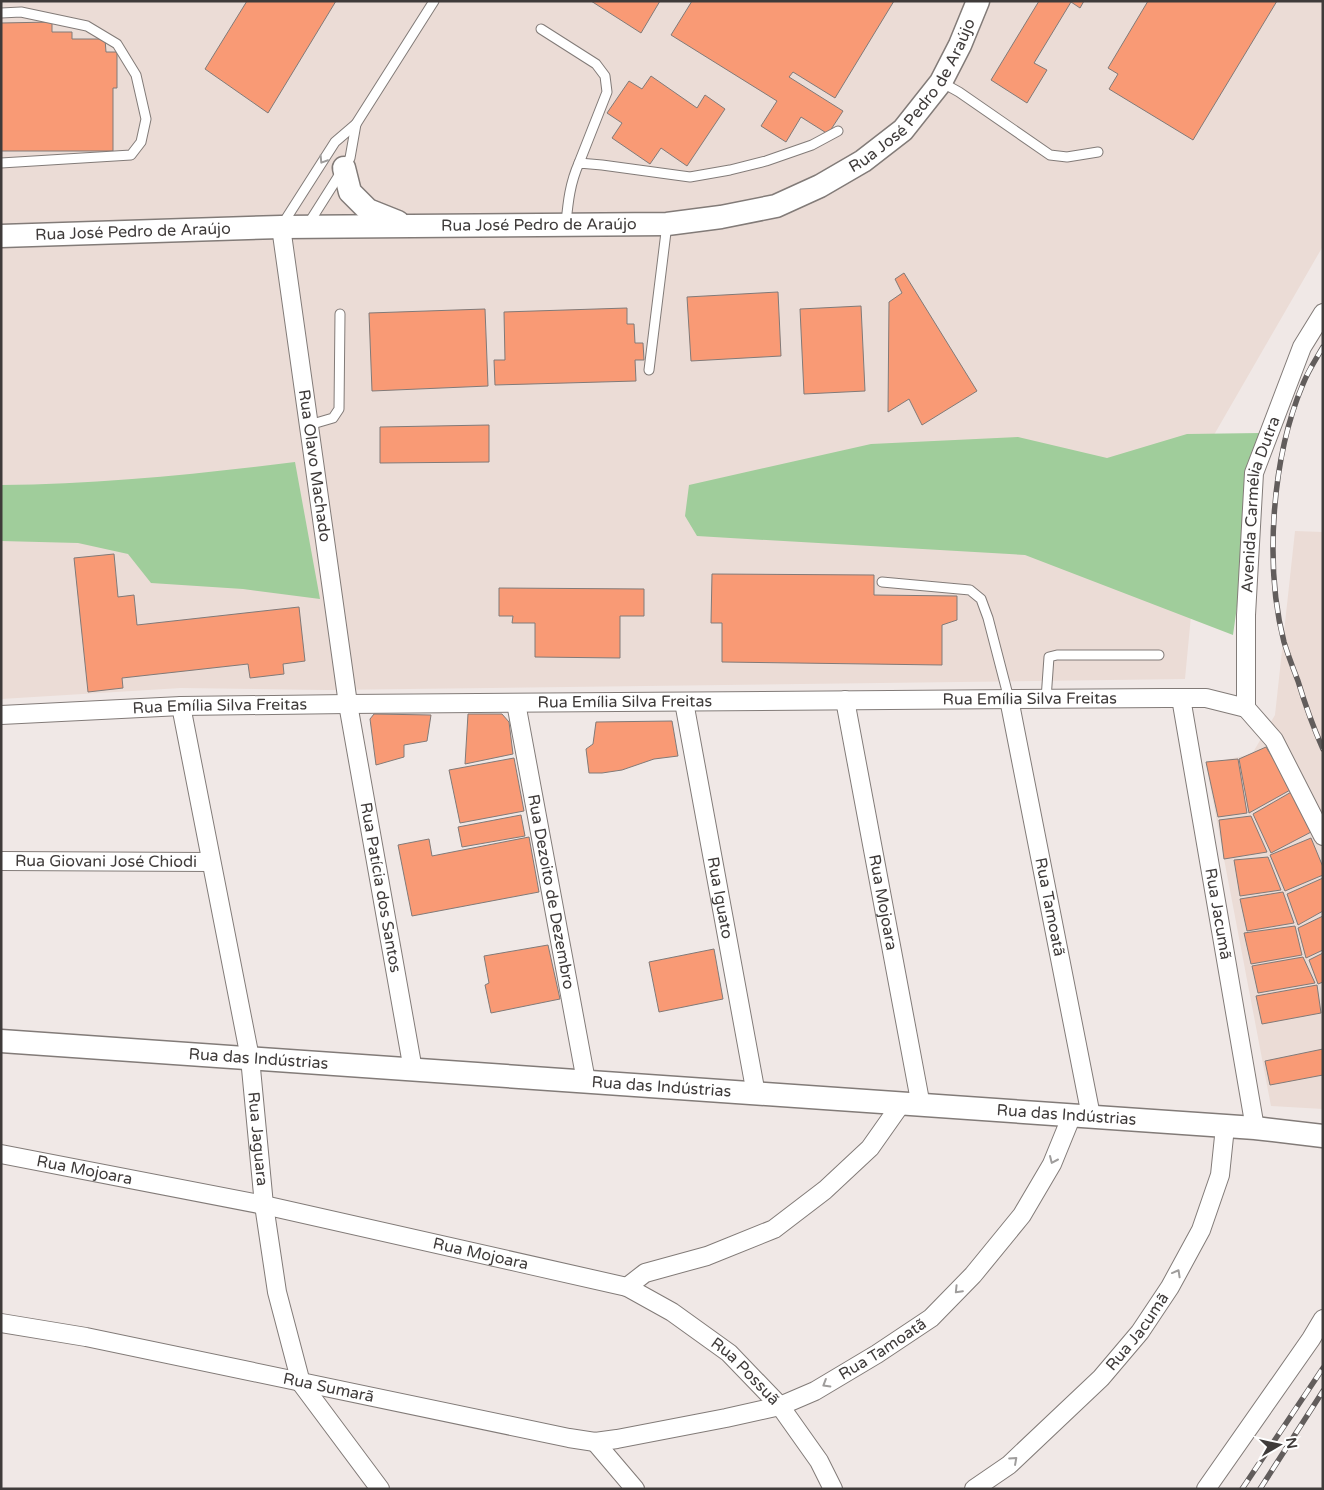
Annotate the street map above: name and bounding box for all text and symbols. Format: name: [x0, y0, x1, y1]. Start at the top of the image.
street label: Rua José Pedro de Araújo: [845, 16, 980, 177]
one-way arrow: [320, 154, 330, 163]
street label: Rua José Pedro de Araújo: [441, 214, 637, 236]
street label: Rua José Pedro de Araújo: [35, 219, 231, 245]
street label: Rua Olavo Machado: [294, 388, 335, 543]
street label: Avenida Carmélia Dutra: [1237, 414, 1285, 594]
street label: Rua Emília Silva Freitas: [942, 688, 1117, 710]
street label: Rua Emília Silva Freitas: [537, 691, 712, 713]
street label: Rua Emília Silva Freitas: [132, 694, 307, 718]
street label: Rua Dezoito de Dezembro: [523, 792, 579, 991]
street label: Rua Patícia dos Santos: [356, 801, 406, 974]
street label: Rua Giovani José Chiodi: [15, 851, 197, 872]
street label: Rua Mojoara: [864, 853, 902, 952]
street label: Rua Iguato: [703, 855, 737, 940]
street label: Rua Tamoatã: [1030, 856, 1069, 958]
street label: Rua Jacumã: [1200, 866, 1236, 961]
street label: Rua das Indústrias: [188, 1044, 329, 1074]
street label: Rua das Indústrias: [591, 1072, 732, 1102]
street label: Rua Jaguara: [243, 1091, 272, 1187]
street label: Rua das Indústrias: [996, 1100, 1137, 1130]
street label: Rua Mojoara: [35, 1151, 134, 1189]
one-way arrow: [1049, 1155, 1060, 1164]
street label: Rua Mojoara: [431, 1233, 530, 1274]
one-way arrow: [1171, 1270, 1181, 1279]
one-way arrow: [955, 1285, 964, 1294]
street label: Rua Jacumã: [1101, 1289, 1173, 1375]
street label: Rua Tamoatã: [835, 1314, 930, 1385]
street label: Rua Possuã: [707, 1333, 784, 1409]
street label: Rua Sumarã: [281, 1368, 376, 1407]
one-way arrow: [823, 1378, 832, 1388]
north arrow: [1254, 1420, 1304, 1470]
text: N: [1282, 1436, 1301, 1450]
one-way arrow: [1008, 1457, 1017, 1466]

